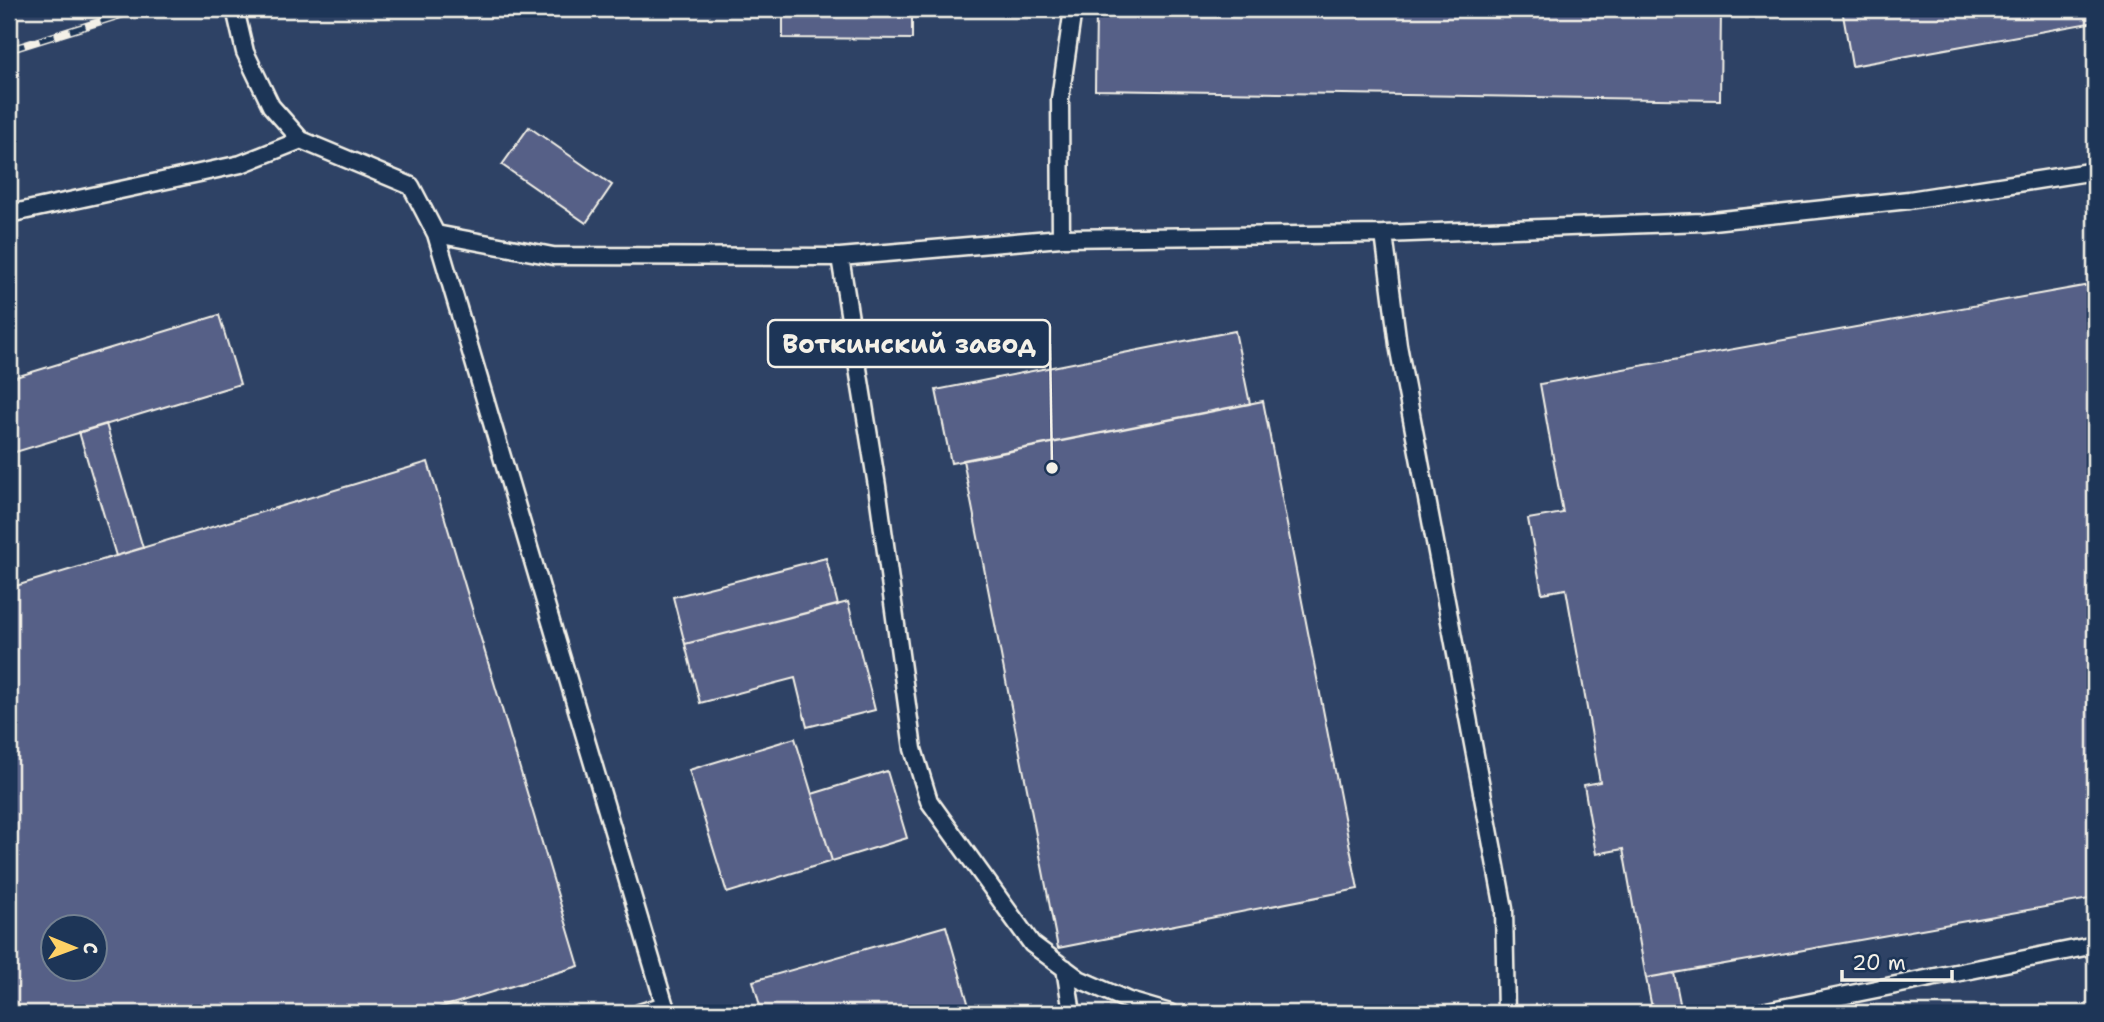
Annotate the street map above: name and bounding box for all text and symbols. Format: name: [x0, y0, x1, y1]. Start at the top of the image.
callout: Воткинский завод: [768, 320, 1050, 367]
text: Воткинский завод: [782, 326, 1036, 361]
north arrow: [38, 914, 108, 984]
scale bar: [1842, 938, 1952, 982]
text: С: [78, 942, 103, 954]
text: 20 m: [1852, 949, 1906, 977]

